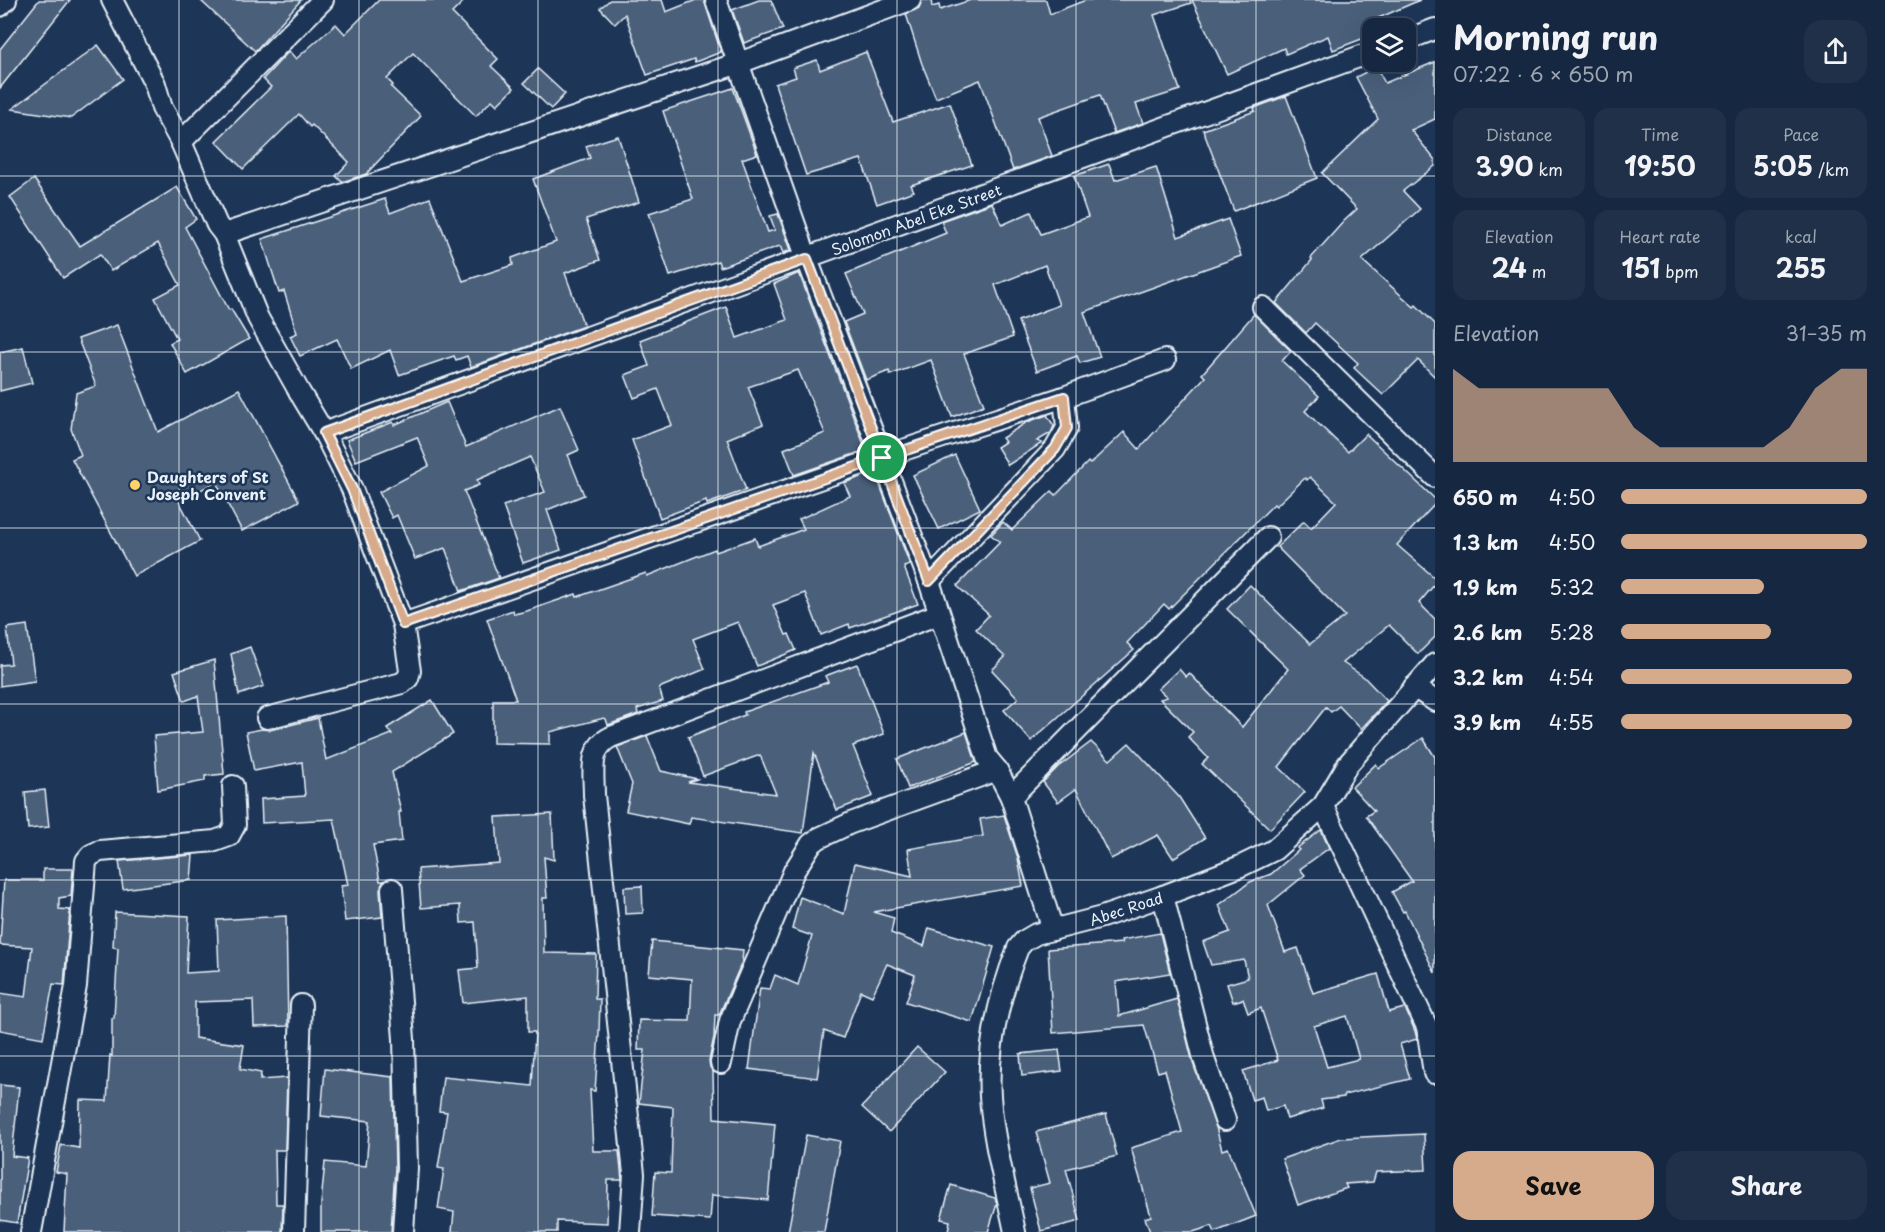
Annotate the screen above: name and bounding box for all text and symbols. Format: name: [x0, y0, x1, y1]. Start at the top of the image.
text: Morning run: [1453, 11, 1658, 61]
map controls: [1362, 18, 1416, 72]
button: layers: [1362, 18, 1416, 72]
button: share: [1804, 20, 1867, 83]
text: 07:22 · 6 × 650 m: [1453, 59, 1634, 89]
text: Distance: [1485, 122, 1553, 146]
text: Time: [1641, 122, 1679, 146]
text: Pace: [1783, 122, 1819, 146]
text: 3.90: [1475, 146, 1533, 185]
text: 19:50: [1624, 146, 1696, 185]
text: 5:05: [1753, 146, 1813, 185]
text: km: [1533, 157, 1563, 181]
text: /km: [1813, 157, 1849, 181]
street label: Solomon Abel Eke Street: [828, 177, 1004, 261]
text: Elevation: [1484, 224, 1554, 248]
text: Heart rate: [1620, 224, 1700, 248]
text: kcal: [1785, 224, 1817, 248]
text: 24: [1492, 248, 1527, 287]
text: 151: [1621, 248, 1660, 287]
text: 255: [1775, 248, 1827, 287]
text: m: [1527, 259, 1546, 283]
text: bpm: [1660, 259, 1699, 283]
text: Elevation: [1453, 318, 1539, 348]
text: 31–35 m: [1786, 318, 1867, 348]
pin: [856, 432, 907, 483]
icon: arrive: [865, 441, 898, 474]
place label: Daughters of St Joseph Convent: [147, 465, 269, 505]
marker: Daughters of St Joseph Convent: [128, 478, 142, 492]
text: 650 m: [1453, 482, 1518, 512]
text: 4:50: [1549, 482, 1595, 512]
text: 1.3 km: [1453, 527, 1519, 557]
text: 4:50: [1549, 527, 1595, 557]
text: 1.9 km: [1453, 572, 1518, 602]
text: 5:32: [1549, 572, 1594, 602]
text: 2.6 km: [1453, 617, 1522, 647]
text: 5:28: [1549, 617, 1594, 647]
text: 3.2 km: [1453, 662, 1524, 692]
text: 4:54: [1549, 662, 1594, 692]
text: 3.9 km: [1453, 707, 1521, 737]
text: 4:55: [1549, 707, 1594, 737]
street label: Abec Road: [1086, 885, 1166, 931]
button: Save: [1453, 1151, 1654, 1220]
button: Share: [1666, 1151, 1867, 1220]

